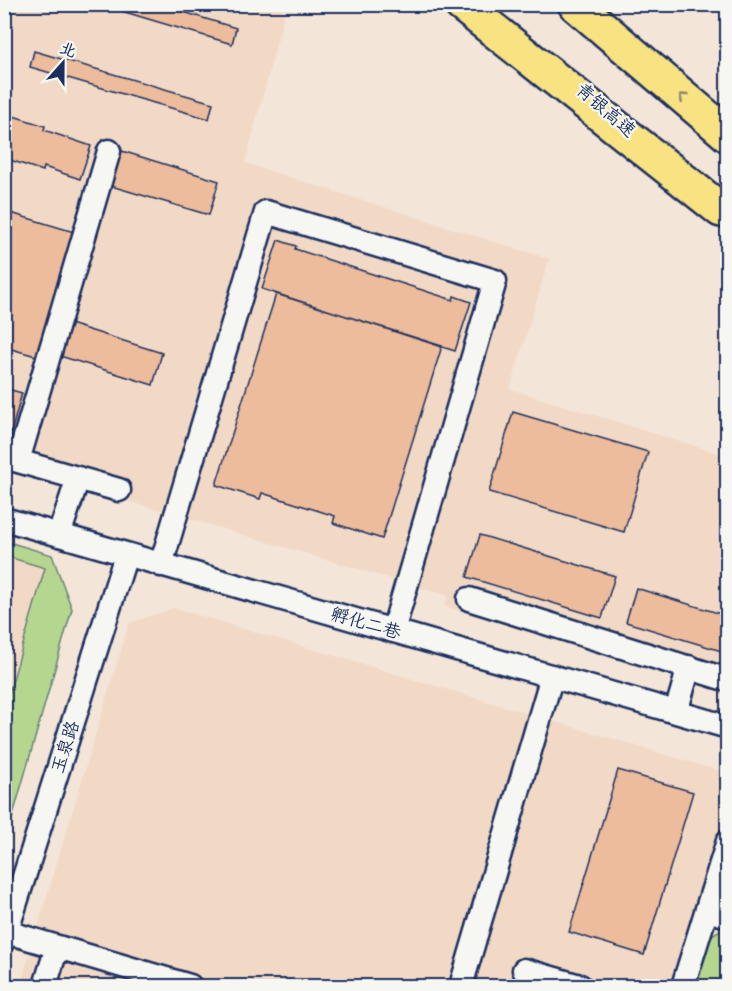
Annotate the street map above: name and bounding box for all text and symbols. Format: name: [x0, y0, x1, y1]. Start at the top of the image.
north arrow: [33, 33, 93, 93]
text: 北: [57, 39, 79, 61]
street label: 青银高速: [572, 79, 640, 142]
one-way arrow: [679, 93, 690, 104]
street label: 孵化二巷: [328, 603, 403, 643]
street label: 玉泉路: [47, 718, 84, 776]

